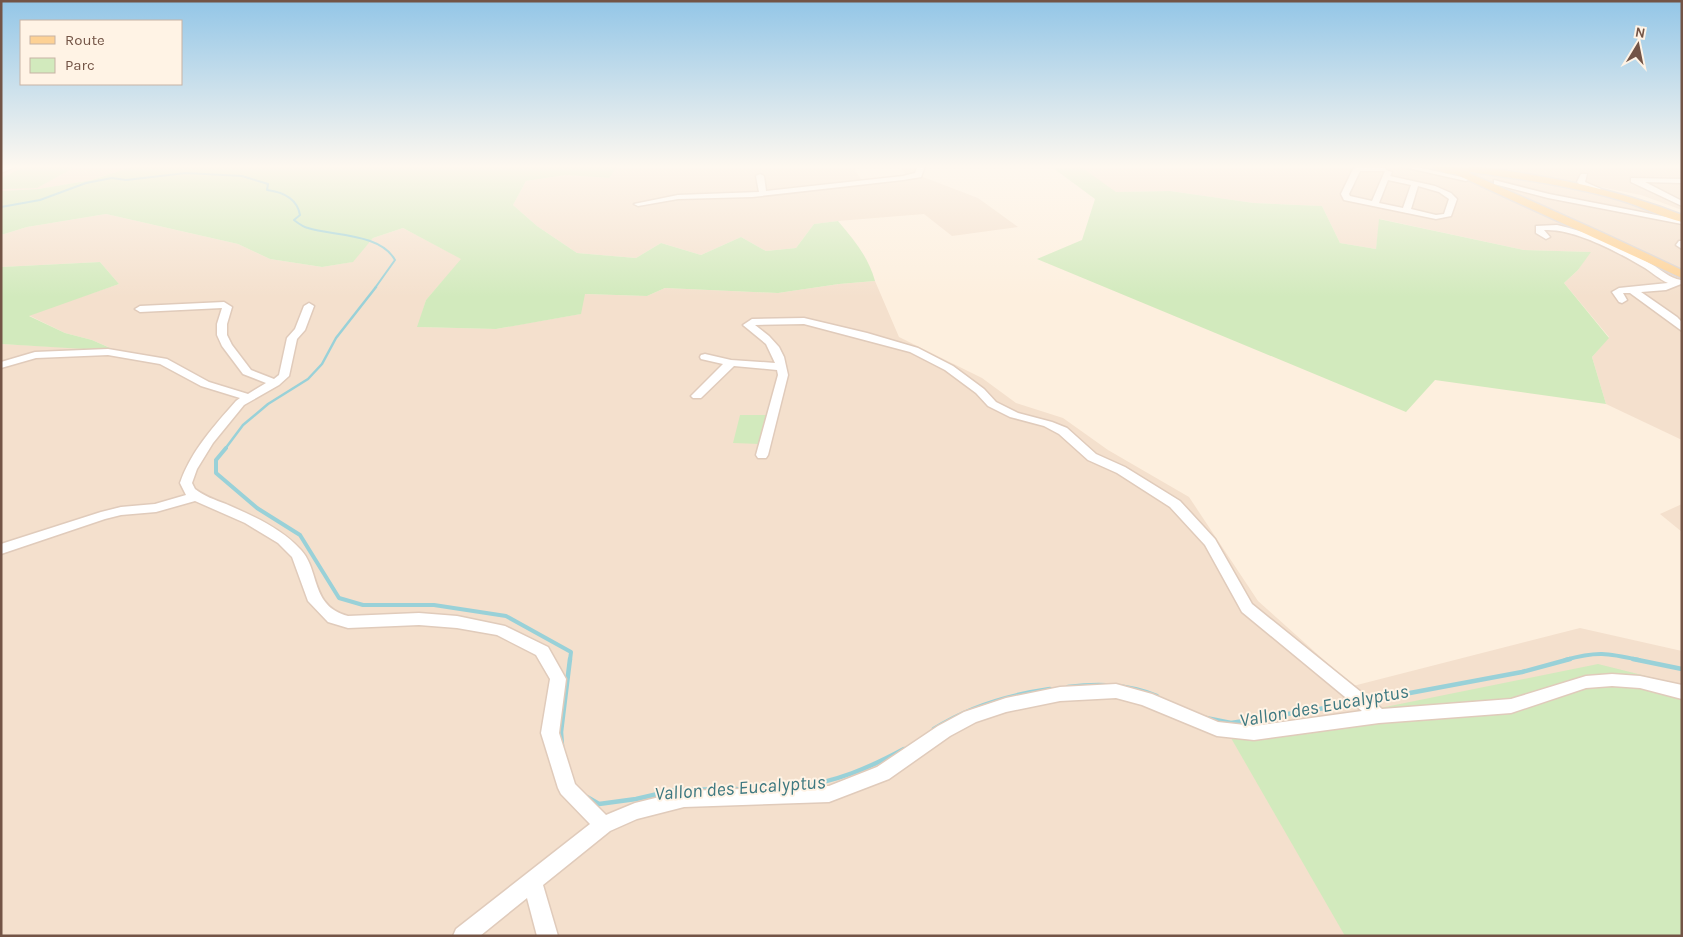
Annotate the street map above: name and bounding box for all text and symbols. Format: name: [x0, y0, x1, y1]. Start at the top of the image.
legend: [20, 20, 182, 85]
north arrow: [1613, 20, 1663, 70]
text: N: [1634, 23, 1647, 42]
text: Route: [65, 31, 105, 49]
text: Parc: [65, 56, 95, 74]
water label: Vallon des Eucalyptus: [1238, 680, 1410, 732]
water label: Vallon des Eucalyptus: [654, 771, 826, 805]

